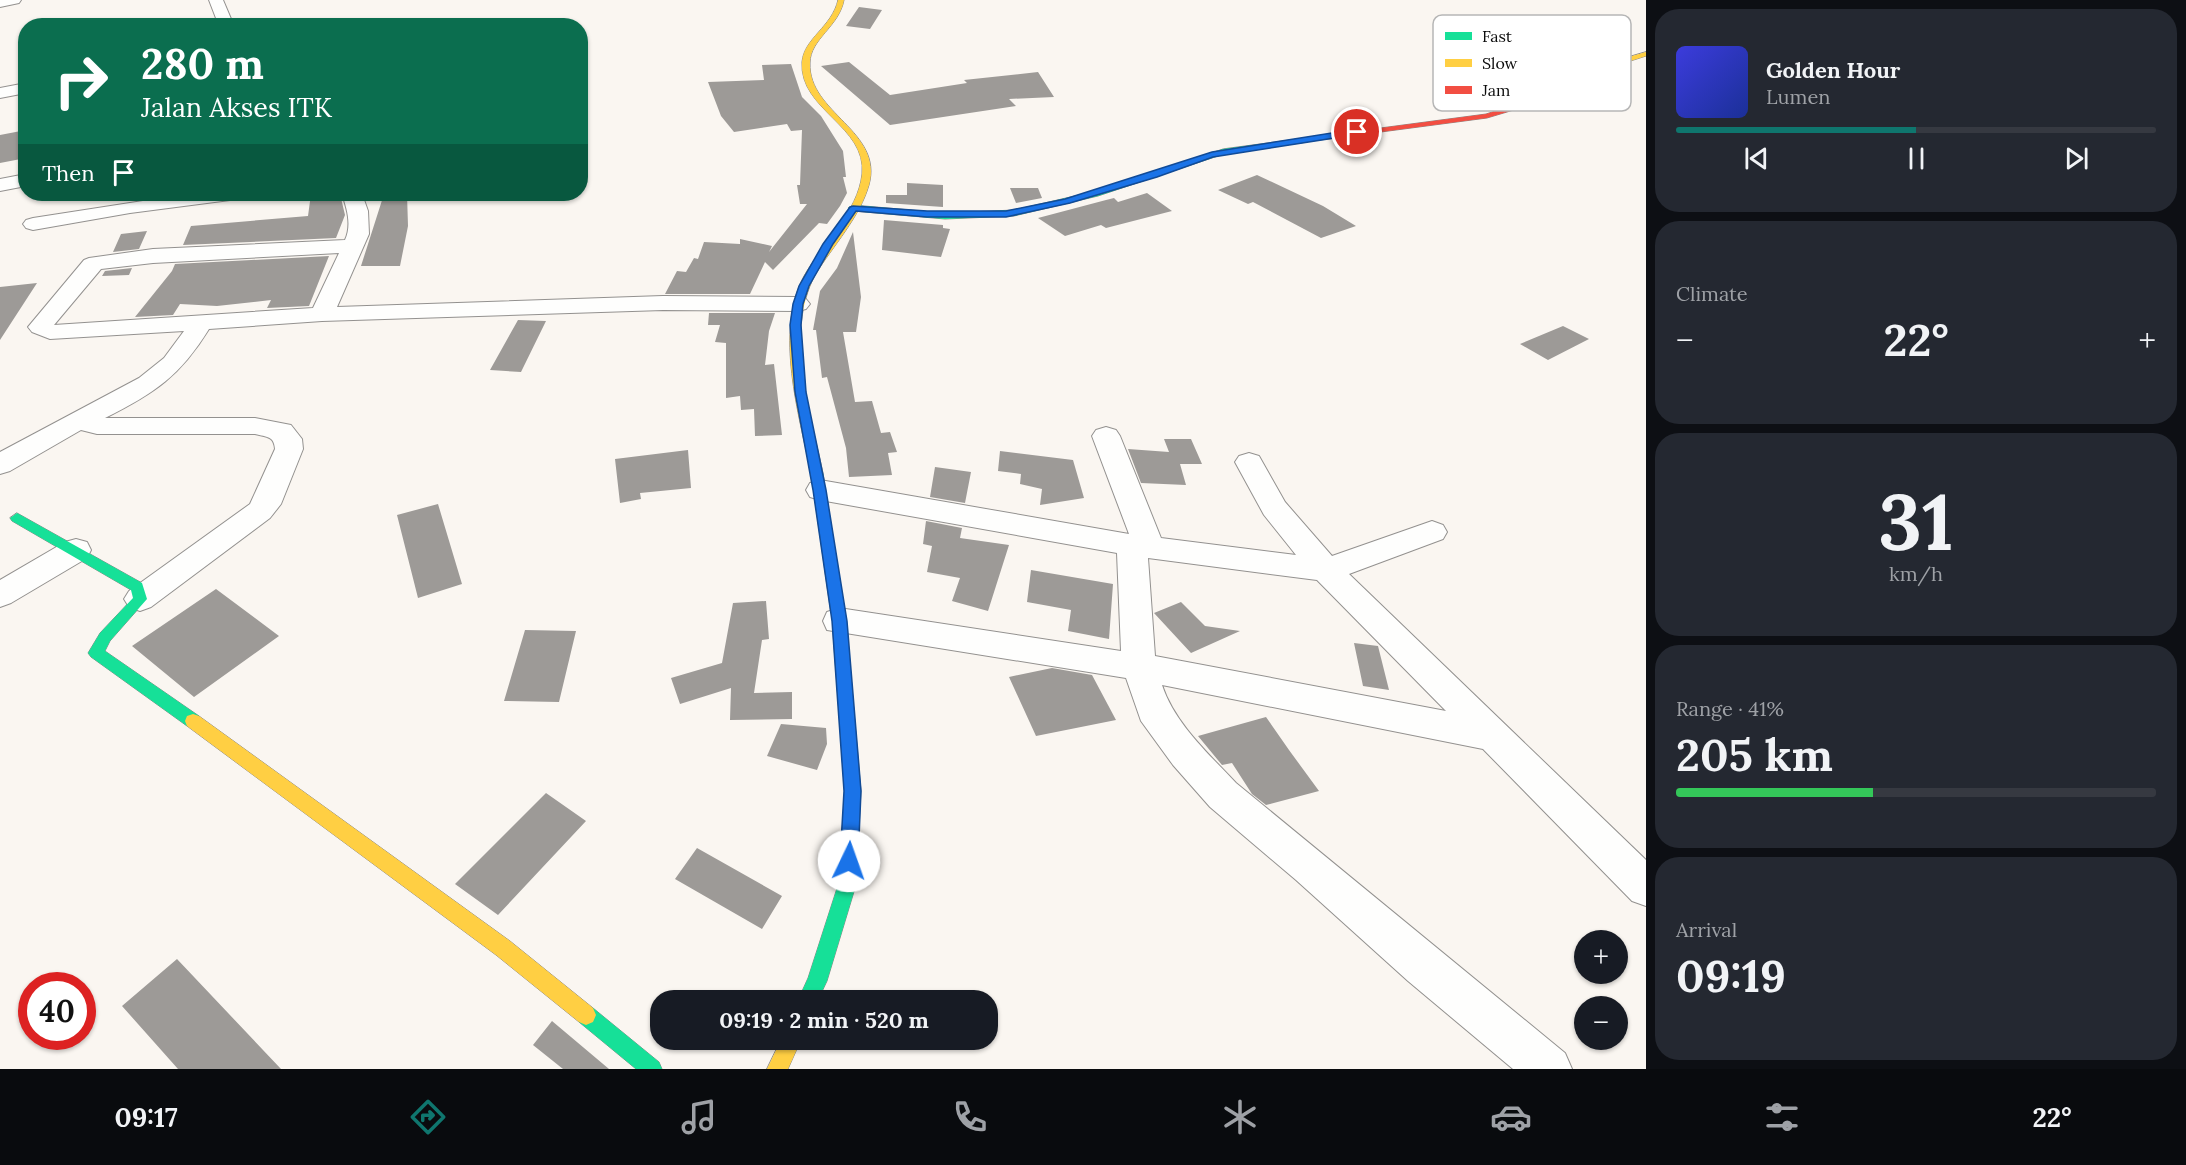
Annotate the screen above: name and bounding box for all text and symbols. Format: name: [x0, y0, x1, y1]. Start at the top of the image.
legend: [1433, 15, 1631, 111]
text: Fast: [1482, 26, 1513, 46]
text: 280 m: [141, 37, 264, 91]
icon: right: [42, 42, 120, 120]
text: Slow: [1482, 53, 1518, 73]
text: Golden Hour: [1766, 56, 1900, 84]
text: Jam: [1481, 80, 1510, 100]
text: Lumen: [1766, 84, 1830, 109]
text: Jalan Akses ITK: [141, 90, 332, 124]
pin: [1331, 106, 1382, 157]
icon: arrive: [1340, 115, 1373, 148]
icon: previous: [1740, 142, 1773, 175]
icon: pause: [1900, 142, 1933, 175]
icon: next: [2060, 142, 2093, 175]
icon: arrive: [107, 156, 140, 189]
text: Then: [42, 159, 95, 187]
text: Climate: [1676, 281, 1748, 306]
text: 22°: [1883, 311, 1949, 368]
text: −: [1676, 319, 1694, 361]
text: +: [2138, 319, 2156, 361]
text: 31: [1878, 472, 1954, 571]
text: km/h: [1889, 561, 1943, 586]
text: Range · 41%: [1676, 696, 1784, 721]
text: 205 km: [1676, 726, 1833, 783]
position arrow: [817, 829, 881, 893]
text: Arrival: [1676, 917, 1737, 942]
map controls: [1574, 930, 1628, 1050]
button: +: [1574, 930, 1628, 984]
text: 09:19: [1676, 947, 1786, 1004]
speed limit sign: 40: [18, 972, 96, 1050]
button: −: [1574, 996, 1628, 1050]
text: 09:19 · 2 min · 520 m: [719, 1006, 929, 1034]
icon: directions: [407, 1096, 449, 1138]
icon: music: [678, 1096, 720, 1138]
icon: phone: [949, 1096, 991, 1138]
icon: climate: [1219, 1096, 1261, 1138]
icon: car: [1490, 1096, 1532, 1138]
icon: filters: [1761, 1096, 1803, 1138]
text: 09:17: [114, 1100, 178, 1134]
text: 22°: [2032, 1100, 2071, 1134]

